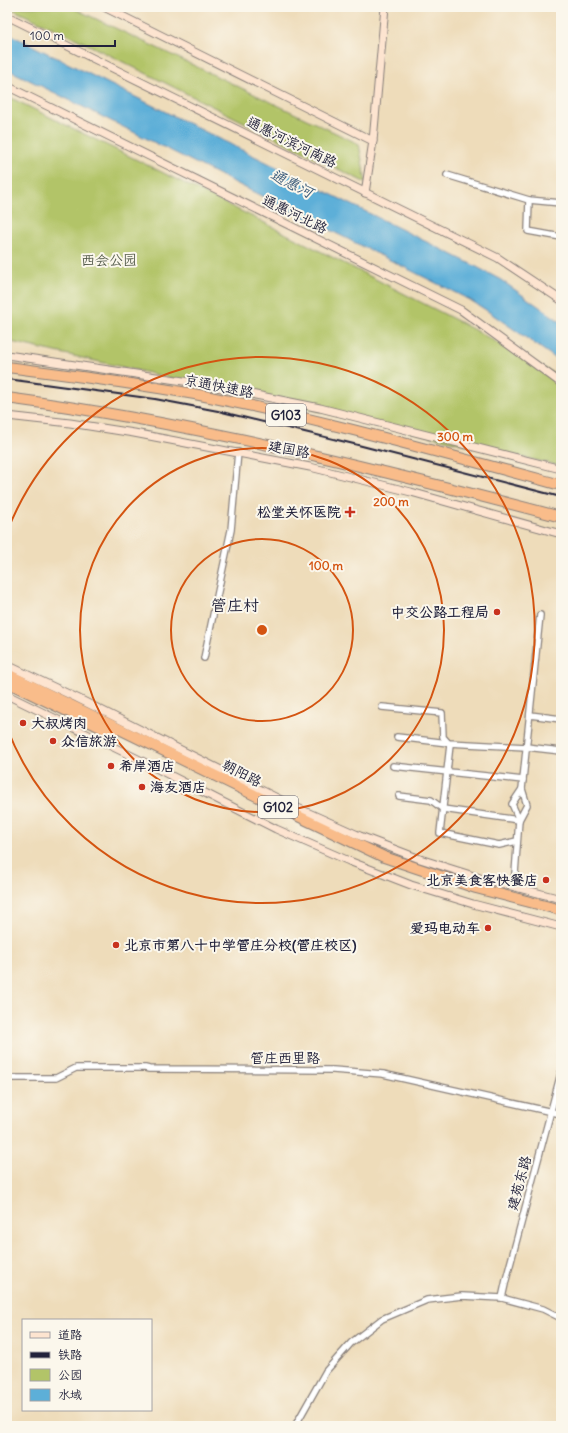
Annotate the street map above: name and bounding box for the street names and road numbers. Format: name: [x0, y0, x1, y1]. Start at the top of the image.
street label: 通惠河滨河南路: [244, 112, 340, 172]
street label: 通惠河北路: [260, 191, 330, 237]
street label: 京通快速路: [183, 370, 255, 402]
road number: G103: [266, 404, 306, 426]
street label: 建国路: [267, 436, 311, 462]
street label: 朝阳路: [219, 755, 265, 791]
road number: G102: [258, 796, 298, 818]
street label: 管庄西里路: [250, 1049, 320, 1067]
street label: 建苑东路: [503, 1154, 535, 1212]

